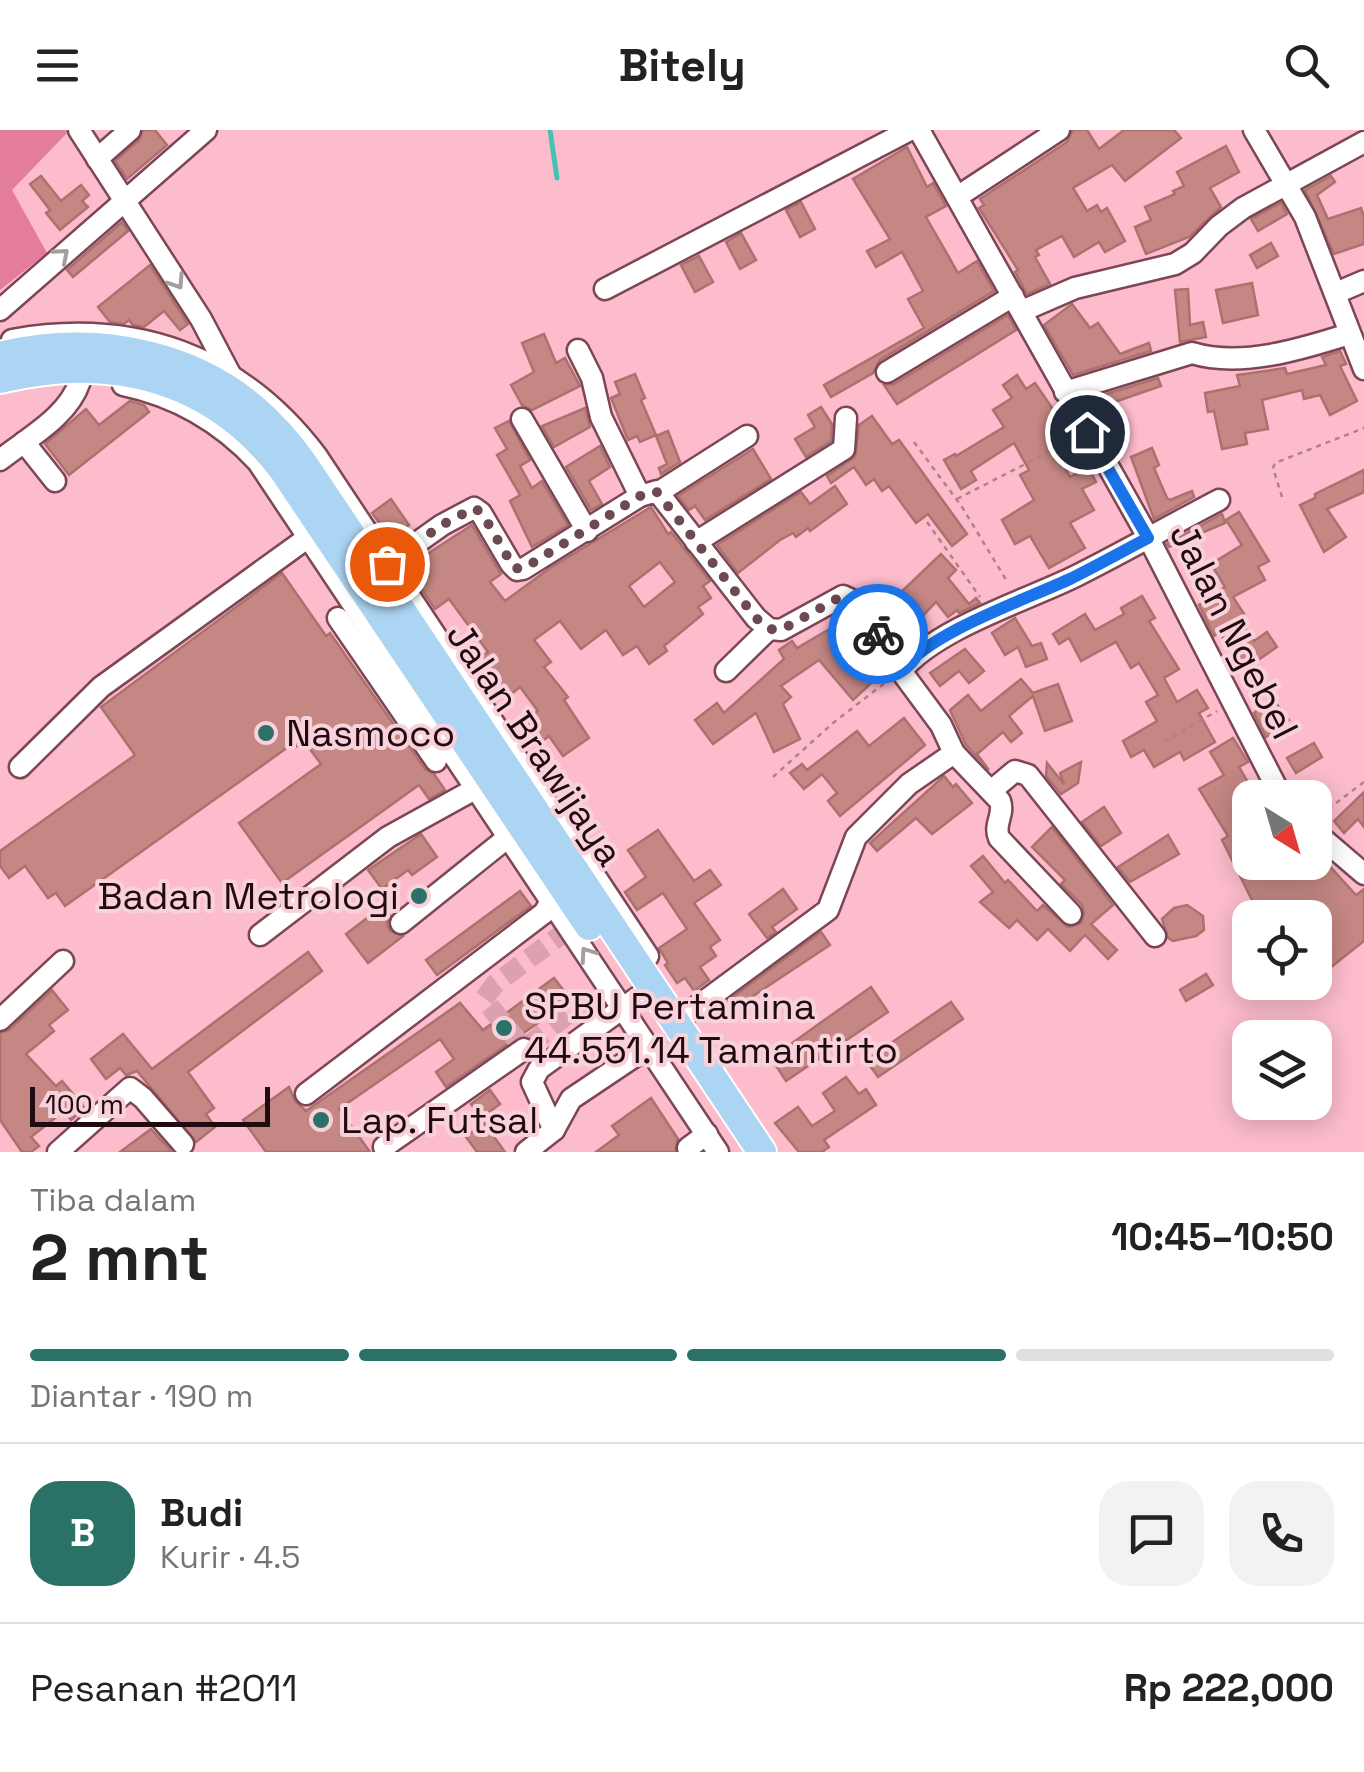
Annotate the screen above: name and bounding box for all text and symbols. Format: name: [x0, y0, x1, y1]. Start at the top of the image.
text: Bitely: [618, 37, 746, 94]
icon: menu: [30, 38, 85, 93]
icon: search: [1279, 38, 1334, 93]
one-way arrow: [50, 248, 69, 266]
one-way arrow: [165, 272, 184, 290]
pin: [1045, 390, 1130, 475]
icon: home: [1060, 405, 1115, 460]
street label: Jalan Ngebel: [1159, 515, 1309, 747]
pin: [345, 522, 430, 607]
icon: bag: [360, 537, 415, 592]
courier: [828, 584, 928, 684]
icon: bike: [851, 607, 906, 662]
street label: Jalan Brawijaya: [436, 613, 634, 875]
place label: Nasmoco: [286, 709, 455, 757]
marker: Nasmoco: [255, 722, 277, 744]
north arrow: [1232, 780, 1332, 880]
map controls: [1232, 780, 1332, 1120]
place label: Badan Metrologi: [97, 872, 399, 920]
marker: Badan Metrologi: [408, 885, 430, 907]
button: locate: [1232, 900, 1332, 1000]
one-way arrow: [581, 947, 599, 966]
place label: SPBU Pertamina 44.551.14 Tamantirto: [524, 982, 898, 1074]
marker: SPBU Pertamina 44.551.14 Tamantirto: [493, 1017, 515, 1039]
button: layers: [1232, 1020, 1332, 1120]
scale bar: [30, 1082, 270, 1126]
text: 100 m: [45, 1086, 124, 1122]
place label: Lap. Futsal: [341, 1096, 538, 1144]
marker: Lap. Futsal: [310, 1109, 332, 1131]
text: Tiba dalam: [30, 1180, 196, 1220]
text: 10:45–10:50: [1111, 1213, 1334, 1261]
text: 2 mnt: [30, 1216, 209, 1299]
text: Diantar · 190 m: [30, 1376, 253, 1416]
button: chat: [1099, 1481, 1204, 1586]
button: phone: [1229, 1481, 1334, 1586]
text: Budi: [160, 1489, 243, 1537]
text: B: [70, 1509, 95, 1557]
text: Kurir · 4.5: [160, 1537, 300, 1577]
text: Pesanan #2011: [30, 1664, 298, 1712]
text: Rp 222,000: [1124, 1664, 1334, 1712]

